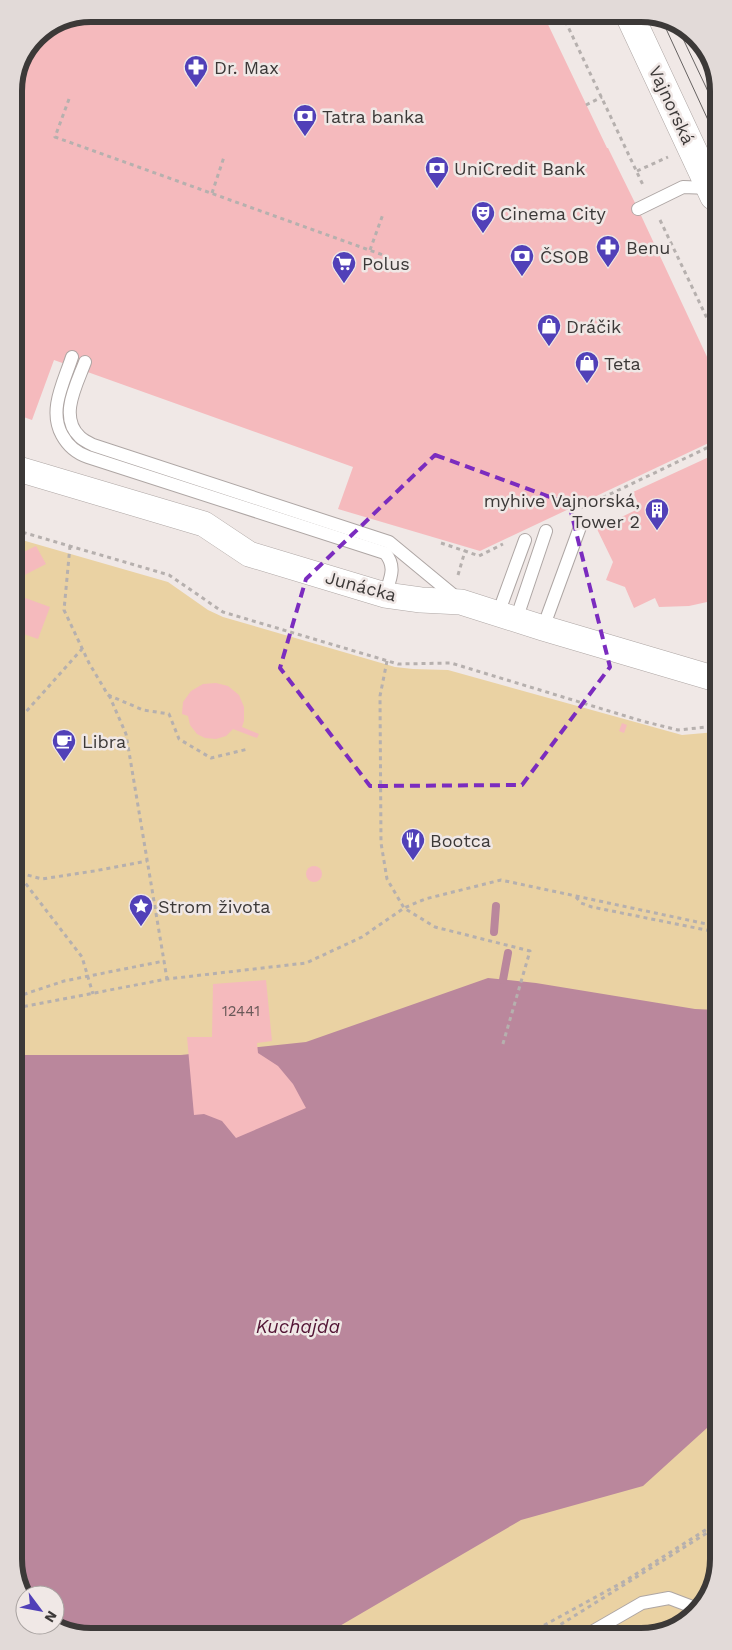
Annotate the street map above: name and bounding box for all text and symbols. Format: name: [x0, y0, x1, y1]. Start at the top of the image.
pharmacy icon: Dr. Max: [183, 54, 209, 88]
place label: Dr. Max: [214, 57, 279, 78]
street label: Vajnorská: [645, 62, 699, 148]
bank icon: Tatra banka: [292, 103, 318, 137]
place label: Tatra banka: [322, 106, 424, 127]
bank icon: UniCredit Bank: [424, 155, 450, 189]
place label: UniCredit Bank: [454, 158, 585, 179]
theatre icon: Cinema City: [470, 200, 496, 234]
place label: Cinema City: [500, 203, 606, 224]
pharmacy icon: Benu: [595, 234, 621, 268]
place label: Benu: [626, 237, 670, 258]
bank icon: ČSOB: [509, 243, 535, 277]
place label: ČSOB: [540, 246, 589, 267]
supermarket icon: Polus: [331, 250, 357, 284]
place label: Polus: [362, 253, 410, 274]
shop icon: Dráčik: [536, 313, 562, 347]
place label: Dráčik: [566, 316, 621, 337]
shop icon: Teta: [574, 350, 600, 384]
place label: Teta: [604, 353, 641, 374]
place label: myhive Vajnorská, Tower 2: [484, 490, 640, 532]
building icon: myhive Vajnorská, Tower 2: [644, 497, 670, 531]
street label: Junácka: [323, 566, 399, 606]
cafe icon: Libra: [51, 728, 77, 762]
place label: Libra: [82, 731, 126, 752]
restaurant icon: Bootca: [400, 827, 426, 861]
place label: Bootca: [430, 830, 491, 851]
place icon: Strom života: [128, 893, 154, 927]
place label: Strom života: [158, 896, 270, 917]
house number: 12441: [222, 1002, 260, 1020]
water label: Kuchajda: [256, 1315, 341, 1338]
north arrow: [15, 1585, 65, 1635]
text: N: [41, 1608, 61, 1626]

